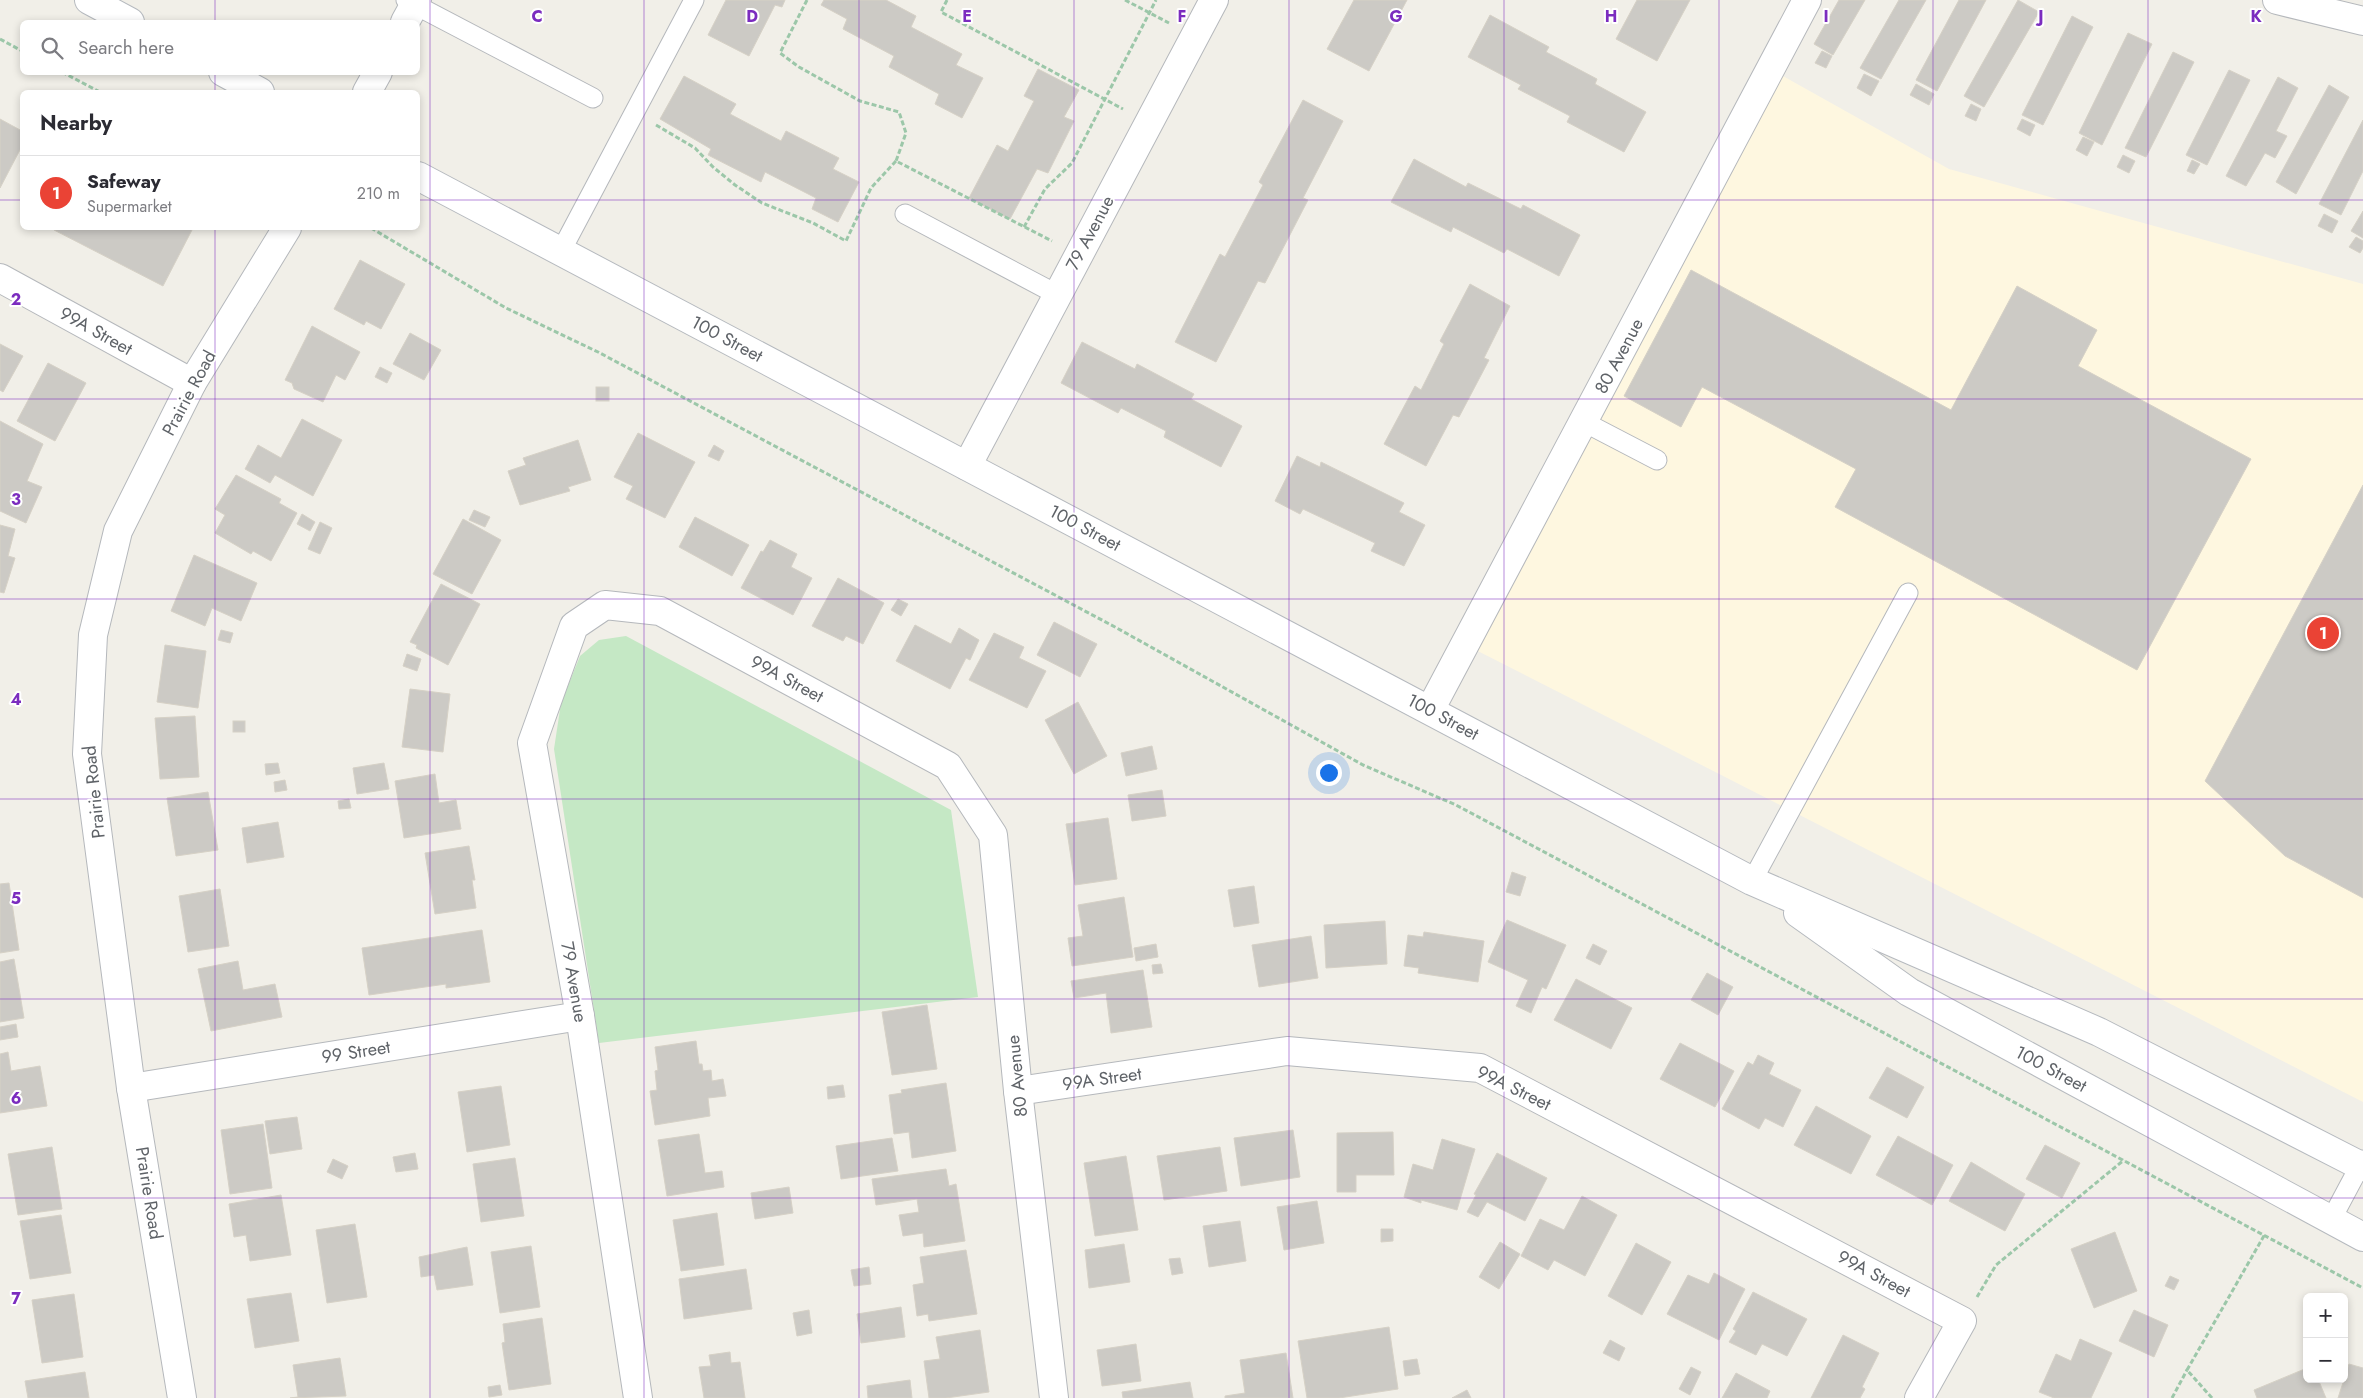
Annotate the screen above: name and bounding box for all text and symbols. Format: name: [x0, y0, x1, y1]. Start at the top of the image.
text: C: [531, 5, 543, 28]
text: D: [746, 5, 758, 28]
text: E: [962, 5, 972, 28]
text: F: [1178, 5, 1186, 28]
text: G: [1389, 5, 1403, 28]
text: H: [1605, 5, 1617, 28]
text: I: [1823, 5, 1829, 28]
text: J: [2035, 5, 2044, 28]
text: K: [2250, 5, 2262, 28]
search box: [20, 20, 420, 75]
icon: search: [38, 34, 66, 62]
text: Search here: [78, 34, 174, 61]
text: Nearby: [40, 108, 112, 138]
text: Safeway: [87, 168, 161, 195]
text: 1: [52, 182, 60, 205]
text: 210 m: [357, 182, 400, 205]
street label: 79 Avenue: [1059, 191, 1121, 275]
text: Supermarket: [87, 195, 172, 218]
text: 2: [11, 288, 21, 311]
street label: 99A Street: [55, 300, 138, 362]
street label: 100 Street: [686, 309, 768, 369]
street label: 80 Avenue: [1588, 314, 1650, 398]
street label: Prairie Road: [156, 346, 222, 440]
text: 3: [11, 488, 21, 511]
street label: 100 Street: [1044, 498, 1126, 558]
pin: 1: [2307, 614, 2339, 652]
street label: 99A Street: [746, 649, 829, 710]
street label: 100 Street: [1402, 687, 1484, 747]
text: 4: [10, 688, 22, 711]
street label: Prairie Road: [76, 744, 112, 840]
your location: [1316, 760, 1342, 786]
text: 5: [11, 887, 21, 910]
street label: 79 Avenue: [554, 940, 594, 1024]
street label: 99 Street: [320, 1034, 393, 1070]
street label: 80 Avenue: [1000, 1034, 1034, 1118]
street label: 100 Street: [2010, 1039, 2092, 1099]
street label: 99A Street: [1472, 1059, 1556, 1117]
street label: 99A Street: [1061, 1060, 1144, 1097]
text: 6: [11, 1087, 21, 1110]
street label: Prairie Road: [129, 1145, 169, 1241]
street label: 99A Street: [1833, 1244, 1916, 1305]
text: 7: [11, 1287, 21, 1310]
map controls: [2303, 1293, 2348, 1383]
button: +: [2303, 1293, 2348, 1338]
button: −: [2303, 1338, 2348, 1383]

